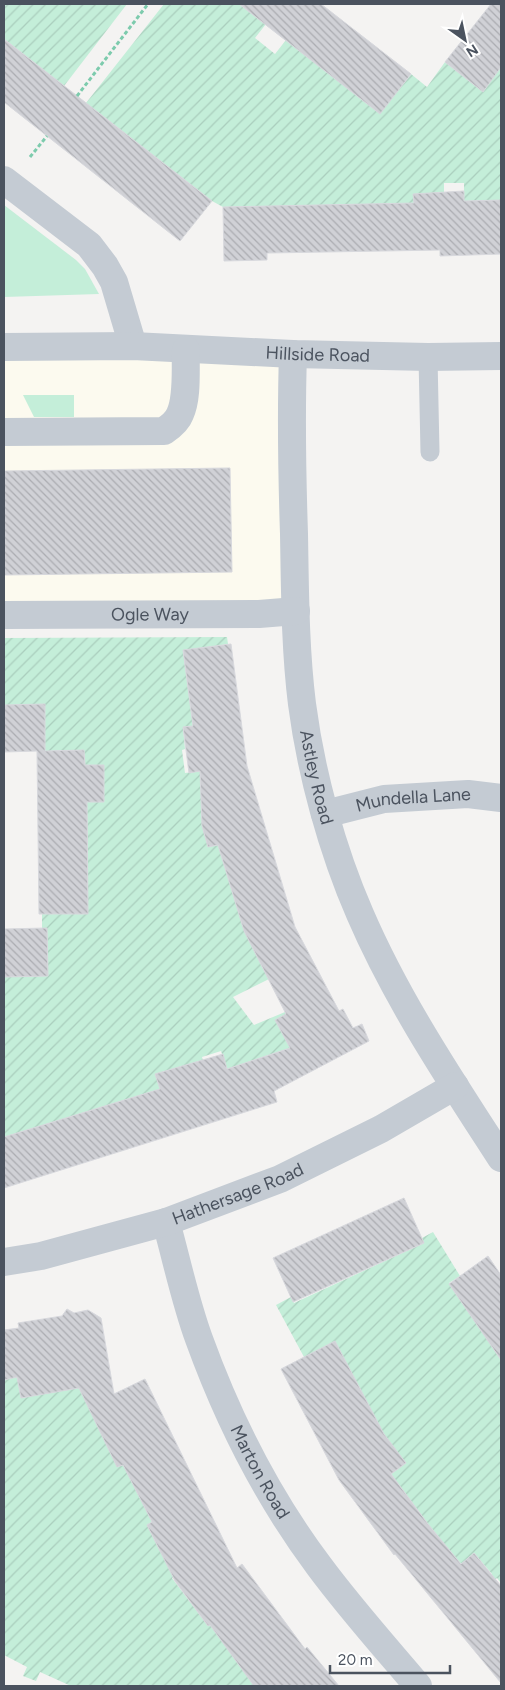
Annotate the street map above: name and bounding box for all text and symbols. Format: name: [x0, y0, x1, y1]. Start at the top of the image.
north arrow: [440, 15, 490, 65]
text: N: [463, 40, 481, 61]
street label: Hillside Road: [265, 342, 370, 367]
street label: Ogle Way: [111, 603, 190, 626]
street label: Astley Road: [295, 728, 338, 827]
street label: Mundella Lane: [353, 783, 472, 817]
street label: Hathersage Road: [169, 1158, 307, 1230]
street label: Marton Road: [225, 1421, 295, 1523]
scale bar: [330, 1642, 450, 1674]
text: 20 m: [338, 1651, 372, 1669]

